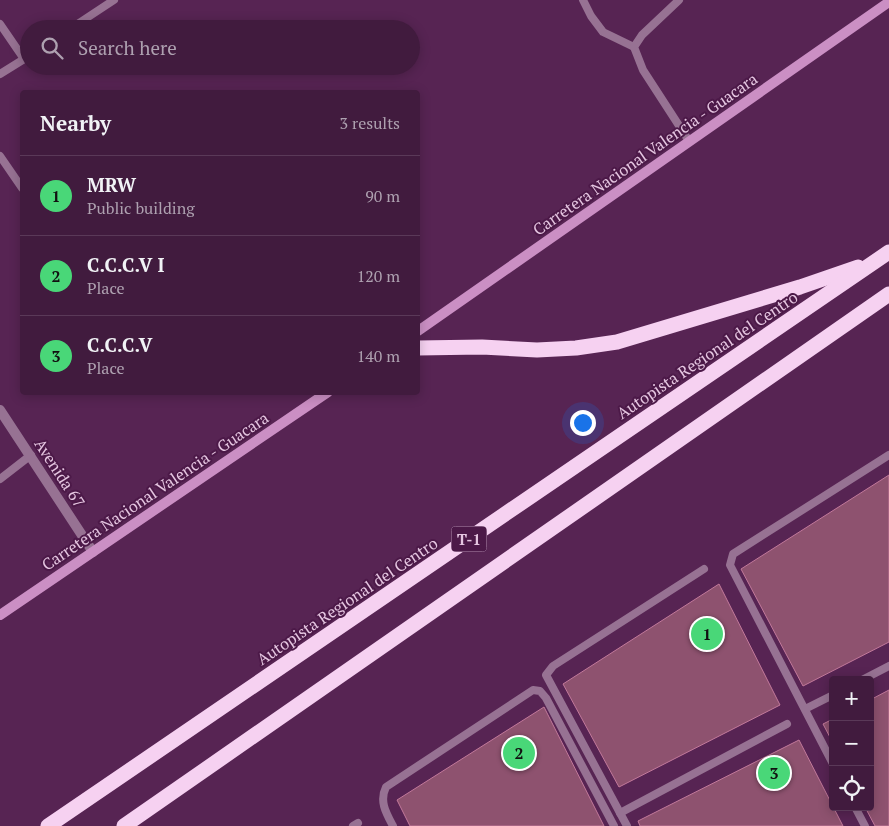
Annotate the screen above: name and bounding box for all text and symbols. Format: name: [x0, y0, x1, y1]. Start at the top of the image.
search box: [20, 20, 420, 75]
icon: search: [38, 34, 66, 62]
text: Search here: [78, 35, 177, 60]
street label: Carretera Nacional Valencia - Guacara: [528, 68, 762, 240]
text: Nearby: [40, 109, 111, 137]
text: 3 results: [340, 112, 400, 134]
text: MRW: [87, 172, 136, 197]
text: 1: [51, 185, 61, 207]
text: 90 m: [365, 185, 400, 207]
text: Public building: [87, 197, 195, 219]
text: C.C.C.V I: [87, 252, 164, 277]
text: 2: [51, 265, 61, 287]
text: 120 m: [357, 265, 400, 287]
text: Place: [87, 277, 125, 299]
street label: Autopista Regional del Centro: [612, 286, 802, 424]
text: C.C.C.V: [87, 332, 153, 357]
text: 3: [51, 345, 61, 367]
text: 140 m: [357, 345, 400, 367]
text: Place: [87, 357, 125, 379]
street label: Carretera Nacional Valencia - Guacara: [37, 407, 273, 575]
your location: [570, 410, 596, 436]
street label: Avenida 67: [30, 434, 90, 512]
road number: T-1: [452, 526, 486, 552]
street label: Autopista Regional del Centro: [252, 532, 442, 670]
pin: 1: [691, 615, 723, 653]
map controls: [829, 676, 874, 811]
button: +: [829, 676, 874, 721]
button: −: [829, 721, 874, 766]
pin: 2: [503, 734, 535, 772]
pin: 3: [758, 754, 790, 792]
button: locate: [829, 766, 874, 811]

